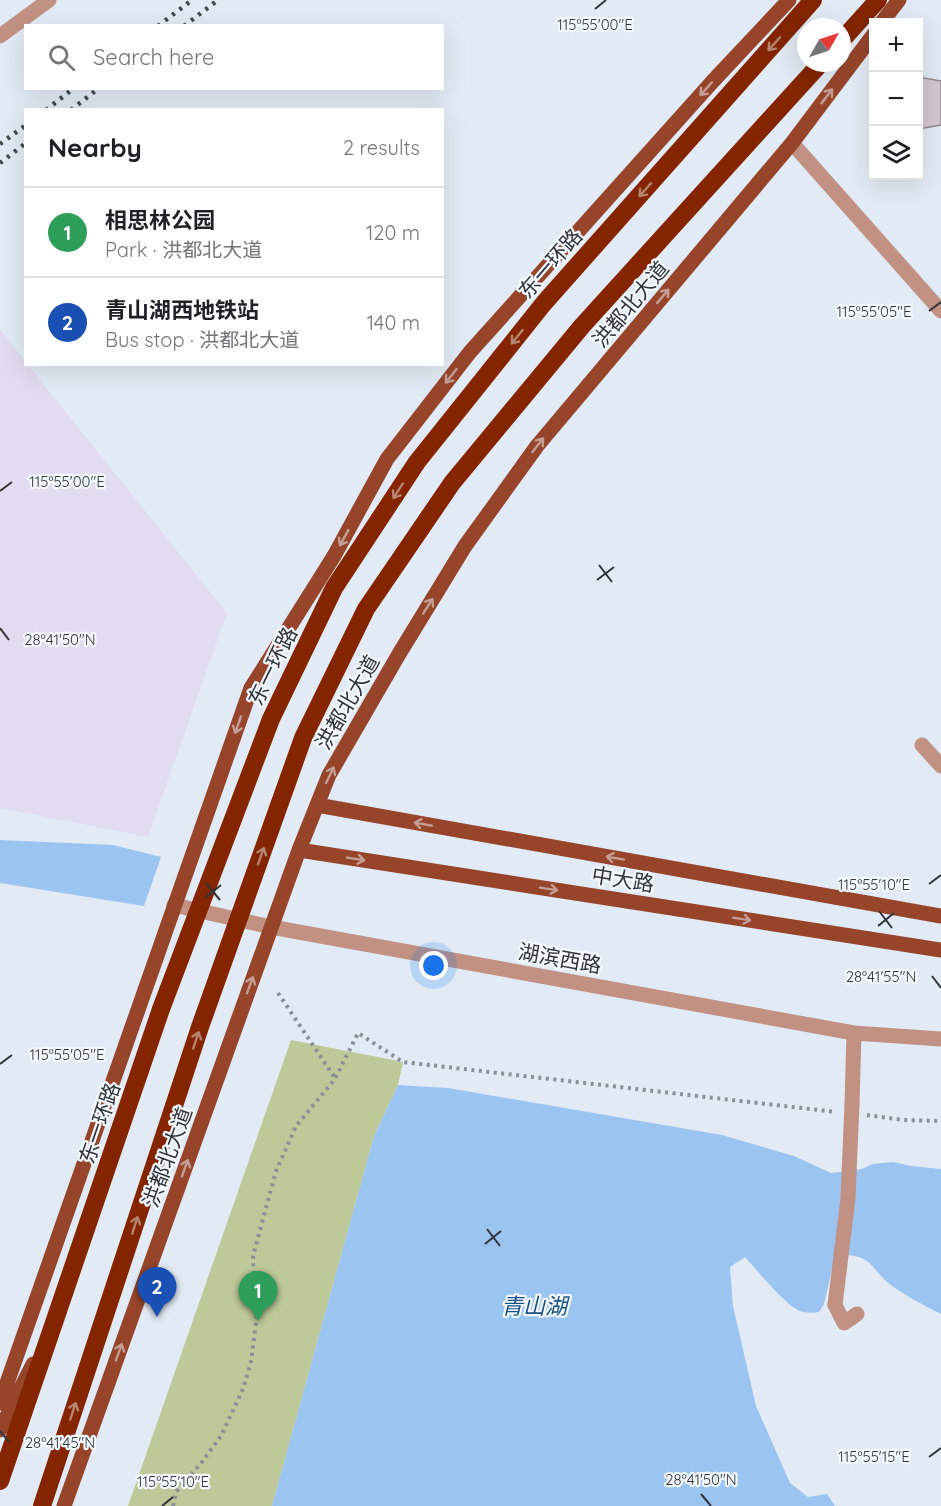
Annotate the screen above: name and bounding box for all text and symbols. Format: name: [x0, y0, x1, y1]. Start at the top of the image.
text: 115°55'00"E: [557, 15, 633, 34]
north arrow: [797, 18, 851, 72]
map controls: [869, 18, 923, 180]
button: +: [869, 18, 923, 72]
search box: [24, 24, 444, 90]
one-way arrow: [767, 36, 781, 51]
icon: search: [45, 41, 78, 74]
text: Search here: [93, 43, 214, 71]
button: −: [869, 72, 923, 126]
one-way arrow: [699, 81, 713, 96]
one-way arrow: [821, 88, 834, 104]
button: layers: [869, 126, 923, 180]
text: Nearby: [48, 131, 142, 164]
text: 2 results: [343, 135, 420, 160]
one-way arrow: [638, 182, 652, 197]
text: 相思林公园: [105, 206, 215, 234]
text: 1: [64, 220, 71, 245]
text: 120 m: [366, 220, 420, 245]
street label: 东一环路: [513, 223, 587, 303]
text: Park · 洪都北大道: [105, 237, 262, 262]
street label: 洪都北大道: [586, 255, 674, 353]
one-way arrow: [657, 288, 670, 304]
text: 青山湖西地铁站: [105, 296, 259, 324]
text: 115°55'05"E: [837, 302, 911, 321]
text: 2: [62, 310, 73, 335]
text: 140 m: [367, 310, 420, 335]
text: Bus stop · 洪都北大道: [105, 327, 299, 352]
one-way arrow: [511, 329, 524, 345]
one-way arrow: [445, 368, 458, 384]
one-way arrow: [532, 438, 545, 454]
text: 115°55'00"E: [29, 472, 105, 491]
one-way arrow: [392, 482, 404, 499]
one-way arrow: [338, 529, 350, 546]
one-way arrow: [423, 598, 435, 615]
street label: 东一环路: [242, 623, 302, 709]
text: 28°41'50"N: [24, 630, 96, 649]
street label: 洪都北大道: [309, 650, 385, 754]
one-way arrow: [231, 715, 242, 734]
one-way arrow: [325, 766, 336, 784]
one-way arrow: [413, 818, 433, 829]
one-way arrow: [256, 848, 267, 866]
one-way arrow: [605, 852, 625, 863]
one-way arrow: [346, 854, 366, 865]
street label: 中大路: [590, 861, 656, 897]
text: 115°55'10"E: [838, 875, 910, 894]
one-way arrow: [539, 884, 559, 895]
one-way arrow: [731, 913, 751, 924]
street label: 湖滨西路: [516, 938, 604, 978]
your location: [419, 951, 448, 980]
text: 28°41'55"N: [846, 967, 916, 986]
one-way arrow: [246, 976, 257, 995]
one-way arrow: [191, 1031, 202, 1050]
text: 115°55'05"E: [30, 1045, 104, 1064]
street label: 东一环路: [73, 1079, 125, 1167]
street label: 洪都北大道: [137, 1103, 197, 1211]
one-way arrow: [180, 1159, 191, 1178]
one-way arrow: [130, 1216, 141, 1235]
pin: 2: [138, 1268, 176, 1317]
pin: 1: [238, 1272, 278, 1321]
water label: 青山湖: [501, 1292, 570, 1320]
one-way arrow: [115, 1343, 126, 1362]
one-way arrow: [69, 1402, 80, 1421]
text: 28°41'45"N: [25, 1433, 95, 1452]
text: 115°55'15"E: [838, 1447, 910, 1466]
text: 28°41'50"N: [665, 1470, 737, 1489]
text: 115°55'10"E: [137, 1472, 209, 1491]

